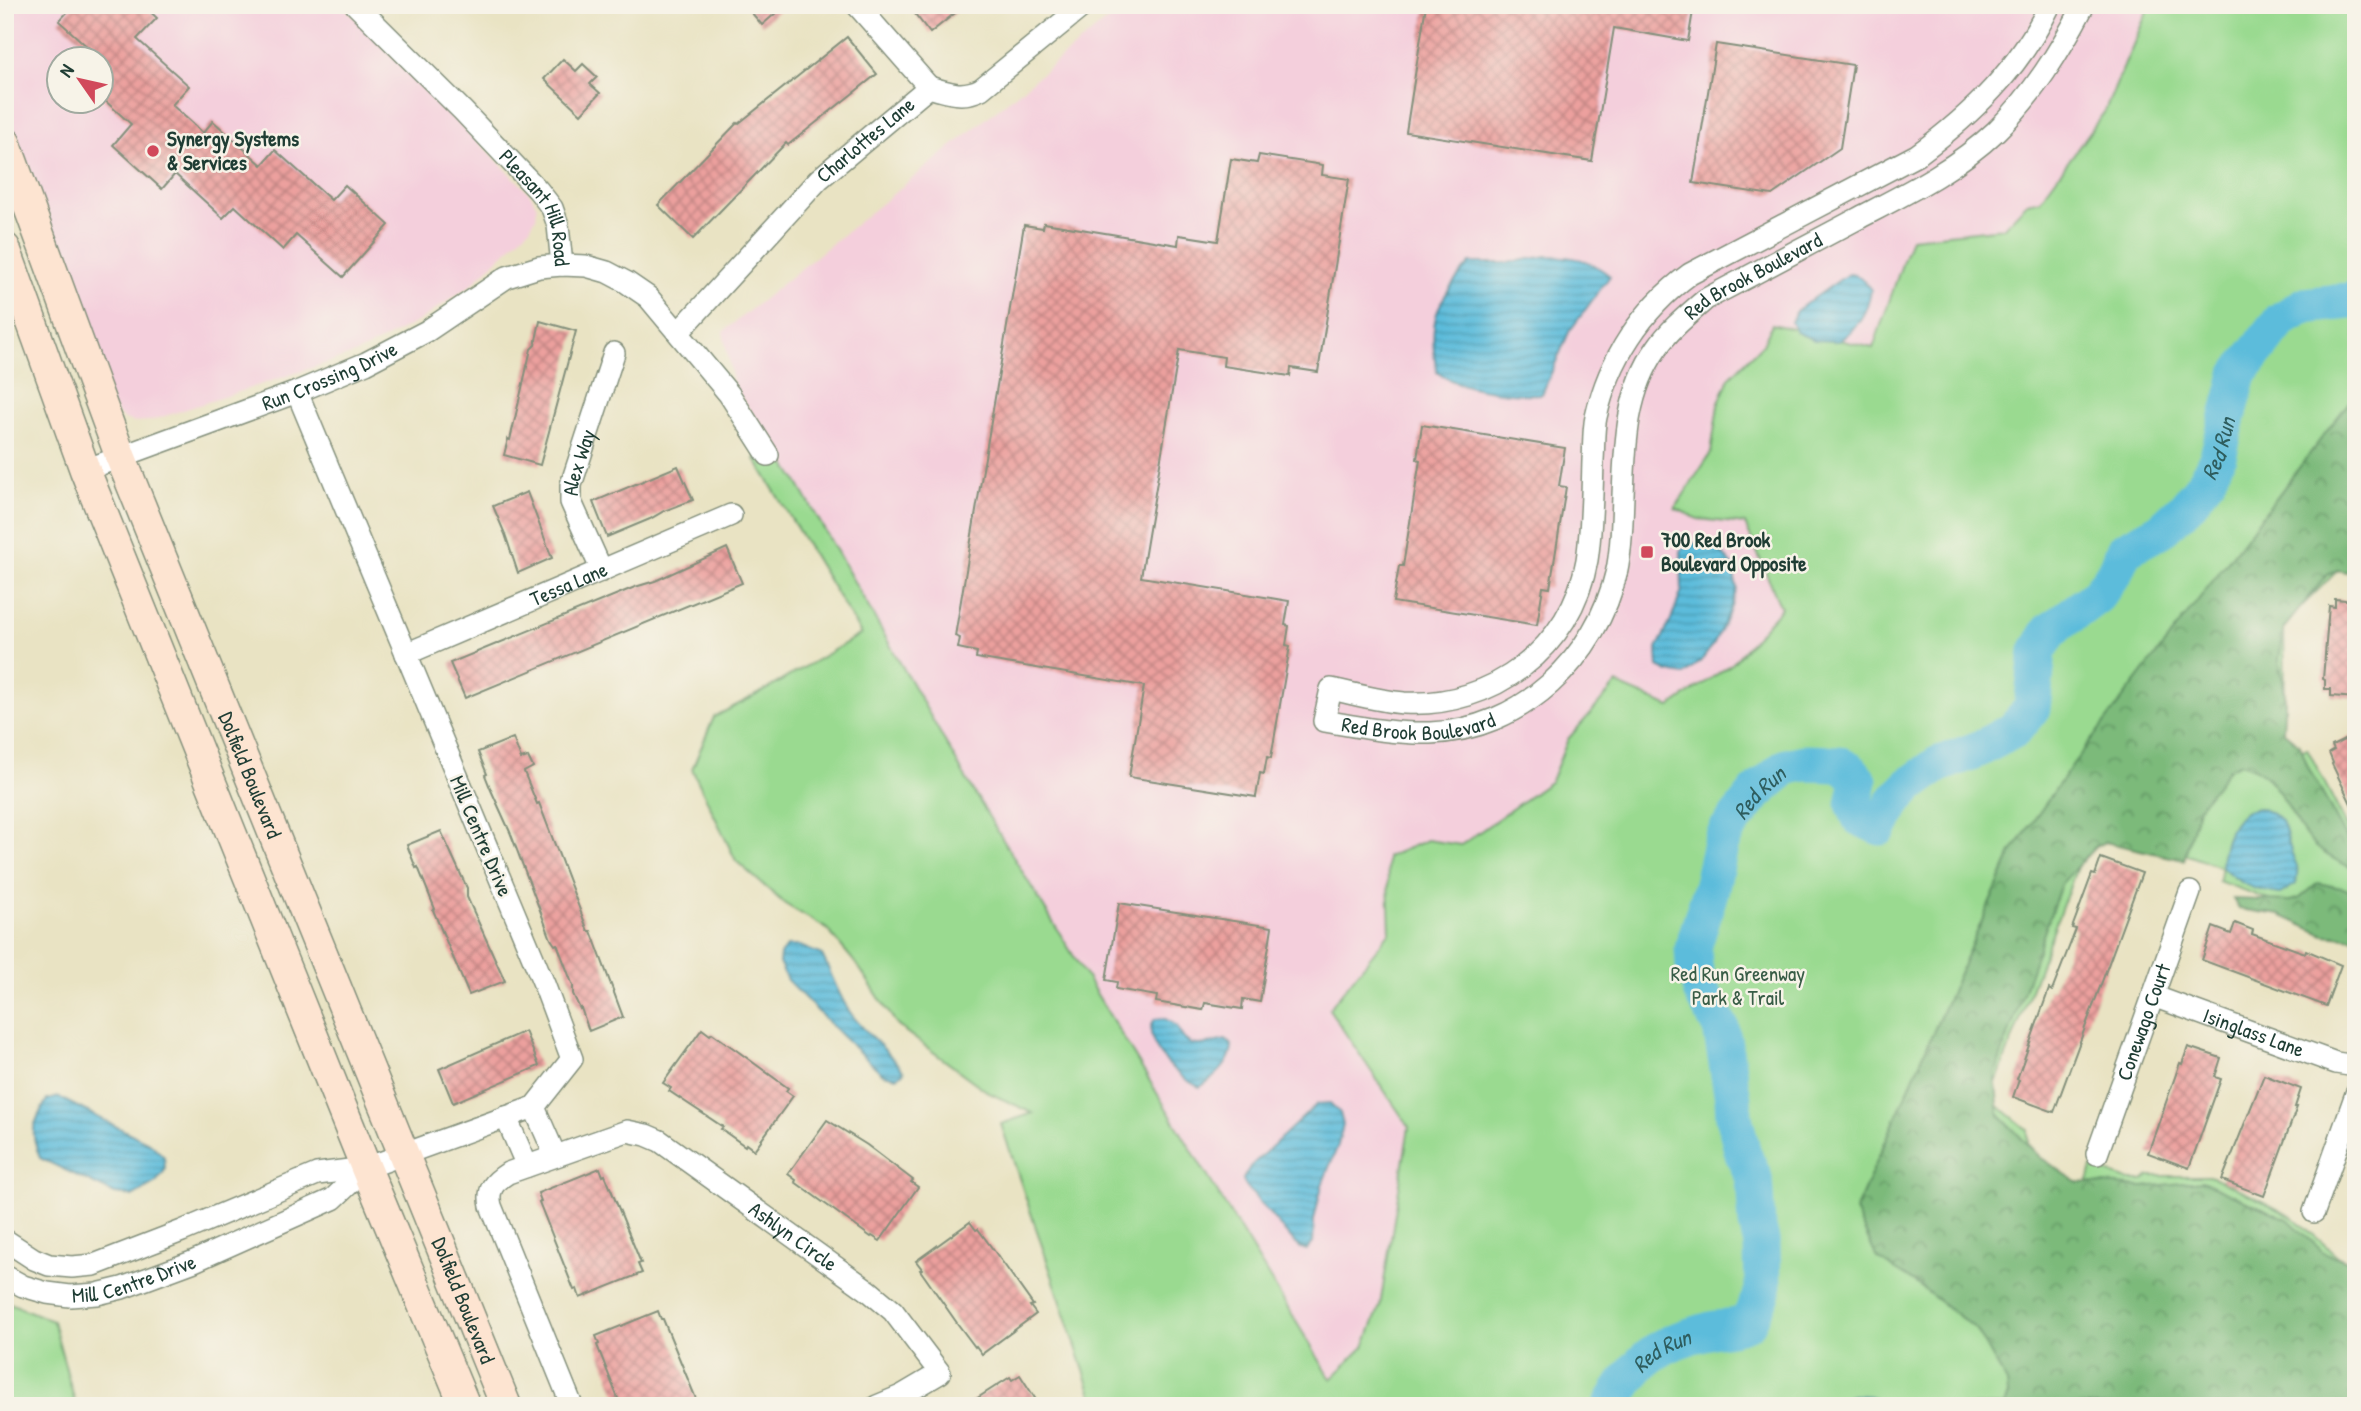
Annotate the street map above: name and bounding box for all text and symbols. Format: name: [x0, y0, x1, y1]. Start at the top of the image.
north arrow: [46, 46, 116, 116]
text: N: [52, 59, 80, 82]
street label: Charlottes Lane: [810, 90, 921, 189]
place label: Synergy Systems & Services: [167, 124, 299, 177]
marker: Synergy Systems & Services: [145, 143, 161, 159]
street label: Pleasant Hill Road: [493, 143, 577, 267]
street label: Red Brook Boulevard: [1677, 225, 1827, 326]
street label: Run Crossing Drive: [258, 334, 402, 418]
water label: Red Run: [2193, 412, 2243, 484]
street label: Alex Way: [556, 425, 602, 496]
place label: 700 Red Brook Boulevard Opposite: [1660, 525, 1807, 579]
marker: 700 Red Brook Boulevard Opposite: [1639, 544, 1655, 560]
street label: Tessa Lane: [525, 555, 612, 613]
street label: Red Brook Boulevard: [1340, 705, 1499, 747]
street label: Dolfield Boulevard: [212, 708, 289, 843]
water label: Red Run: [1725, 757, 1793, 825]
street label: Mill Centre Drive: [443, 771, 520, 901]
park label: Red Run Greenway Park & Trail: [1671, 959, 1805, 1012]
street label: Conewago Court: [2109, 959, 2178, 1084]
street label: Isinglass Lane: [2199, 1001, 2308, 1064]
street label: Ashlyn Circle: [743, 1194, 843, 1278]
street label: Dolfield Boulevard: [425, 1233, 502, 1368]
street label: Mill Centre Drive: [71, 1247, 200, 1310]
water label: Red Run: [1625, 1320, 1696, 1379]

